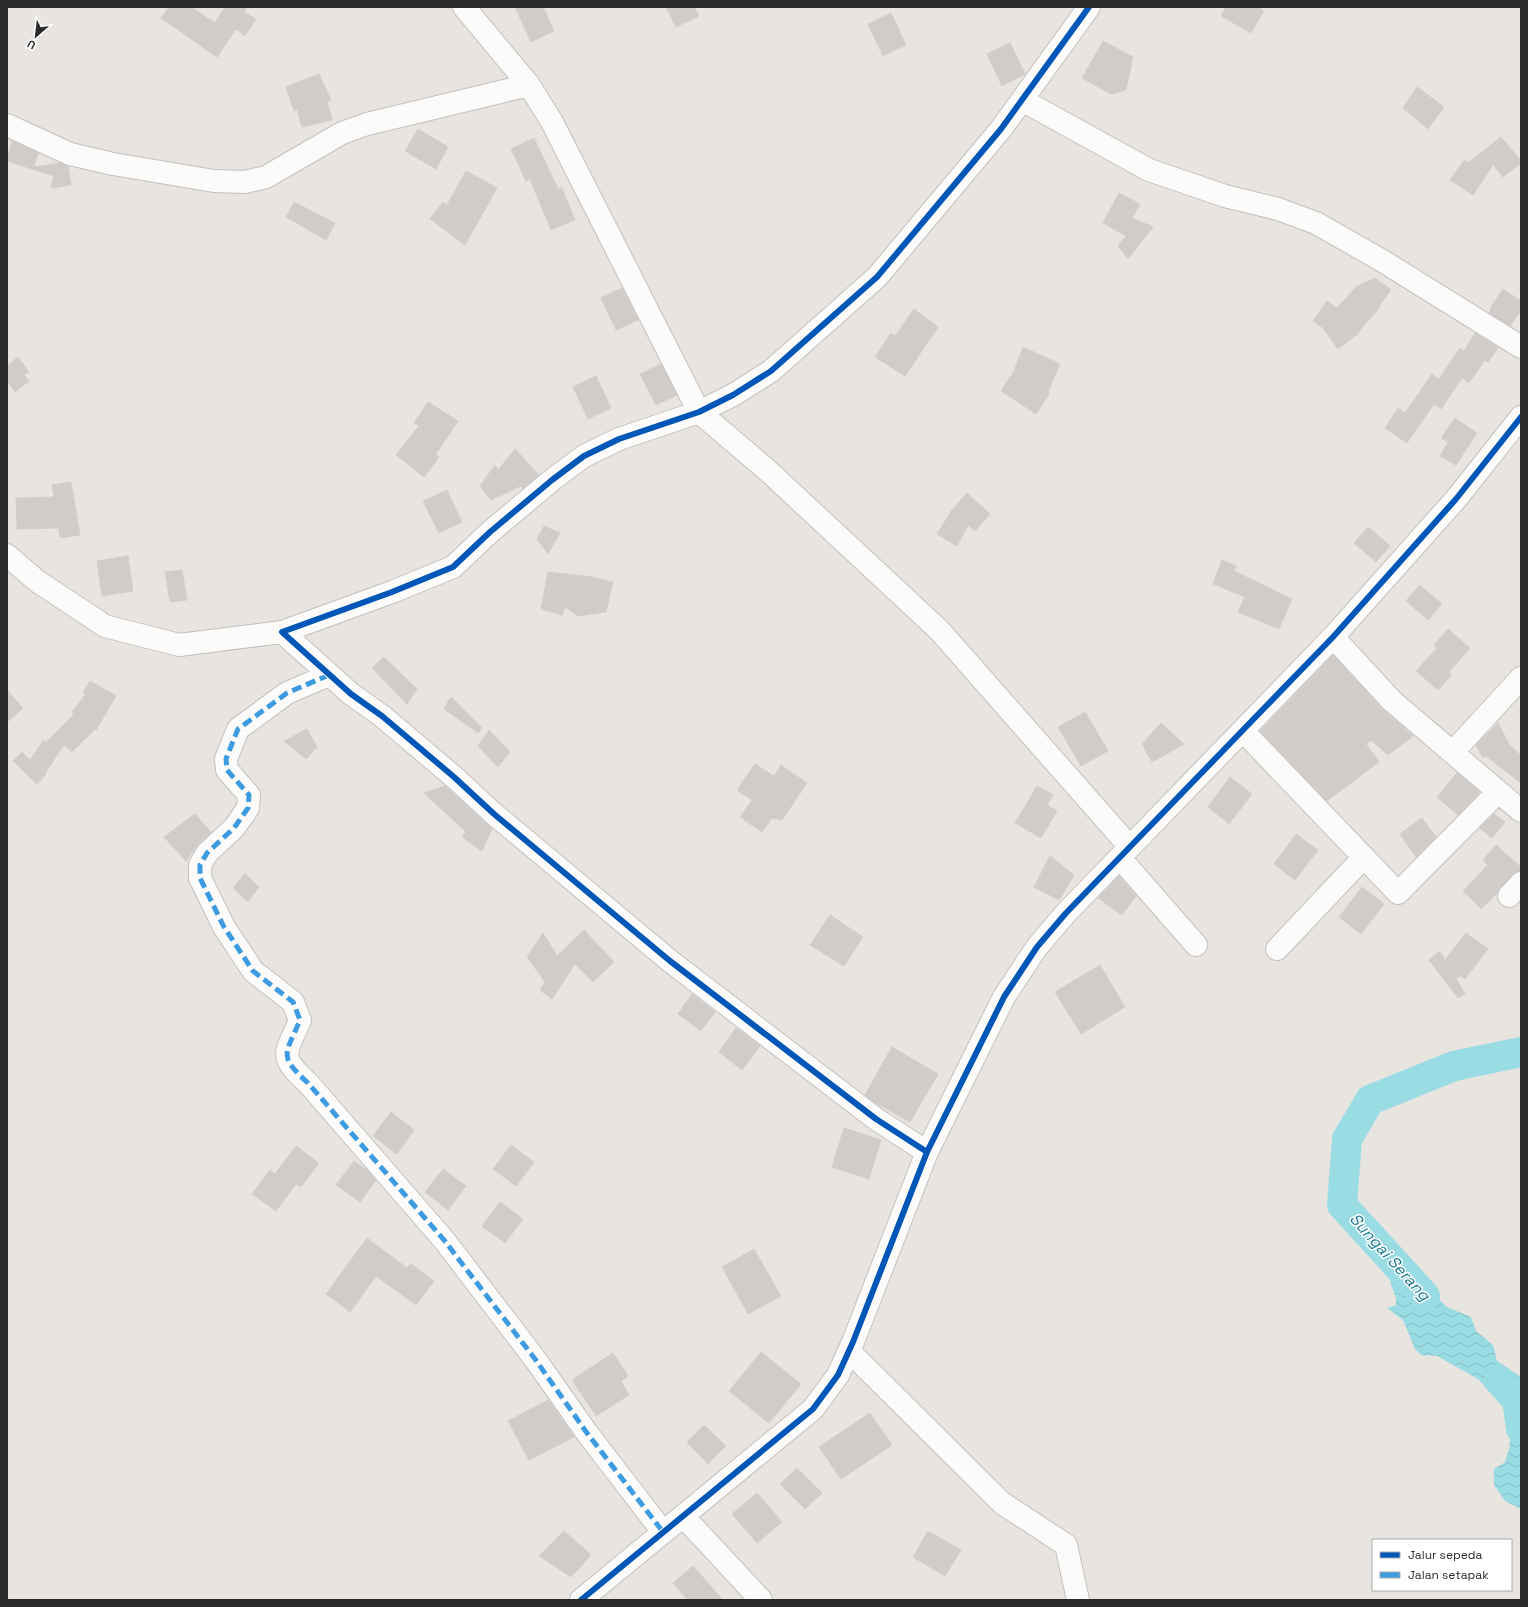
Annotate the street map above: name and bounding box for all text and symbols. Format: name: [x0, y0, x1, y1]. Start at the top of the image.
north arrow: [16, 16, 56, 56]
text: U: [25, 37, 38, 53]
water label: Sungai Serang: [1345, 1209, 1435, 1306]
legend: [1372, 1539, 1512, 1591]
text: Jalur sepeda: [1408, 1547, 1483, 1563]
text: Jalan setapak: [1408, 1567, 1489, 1583]

